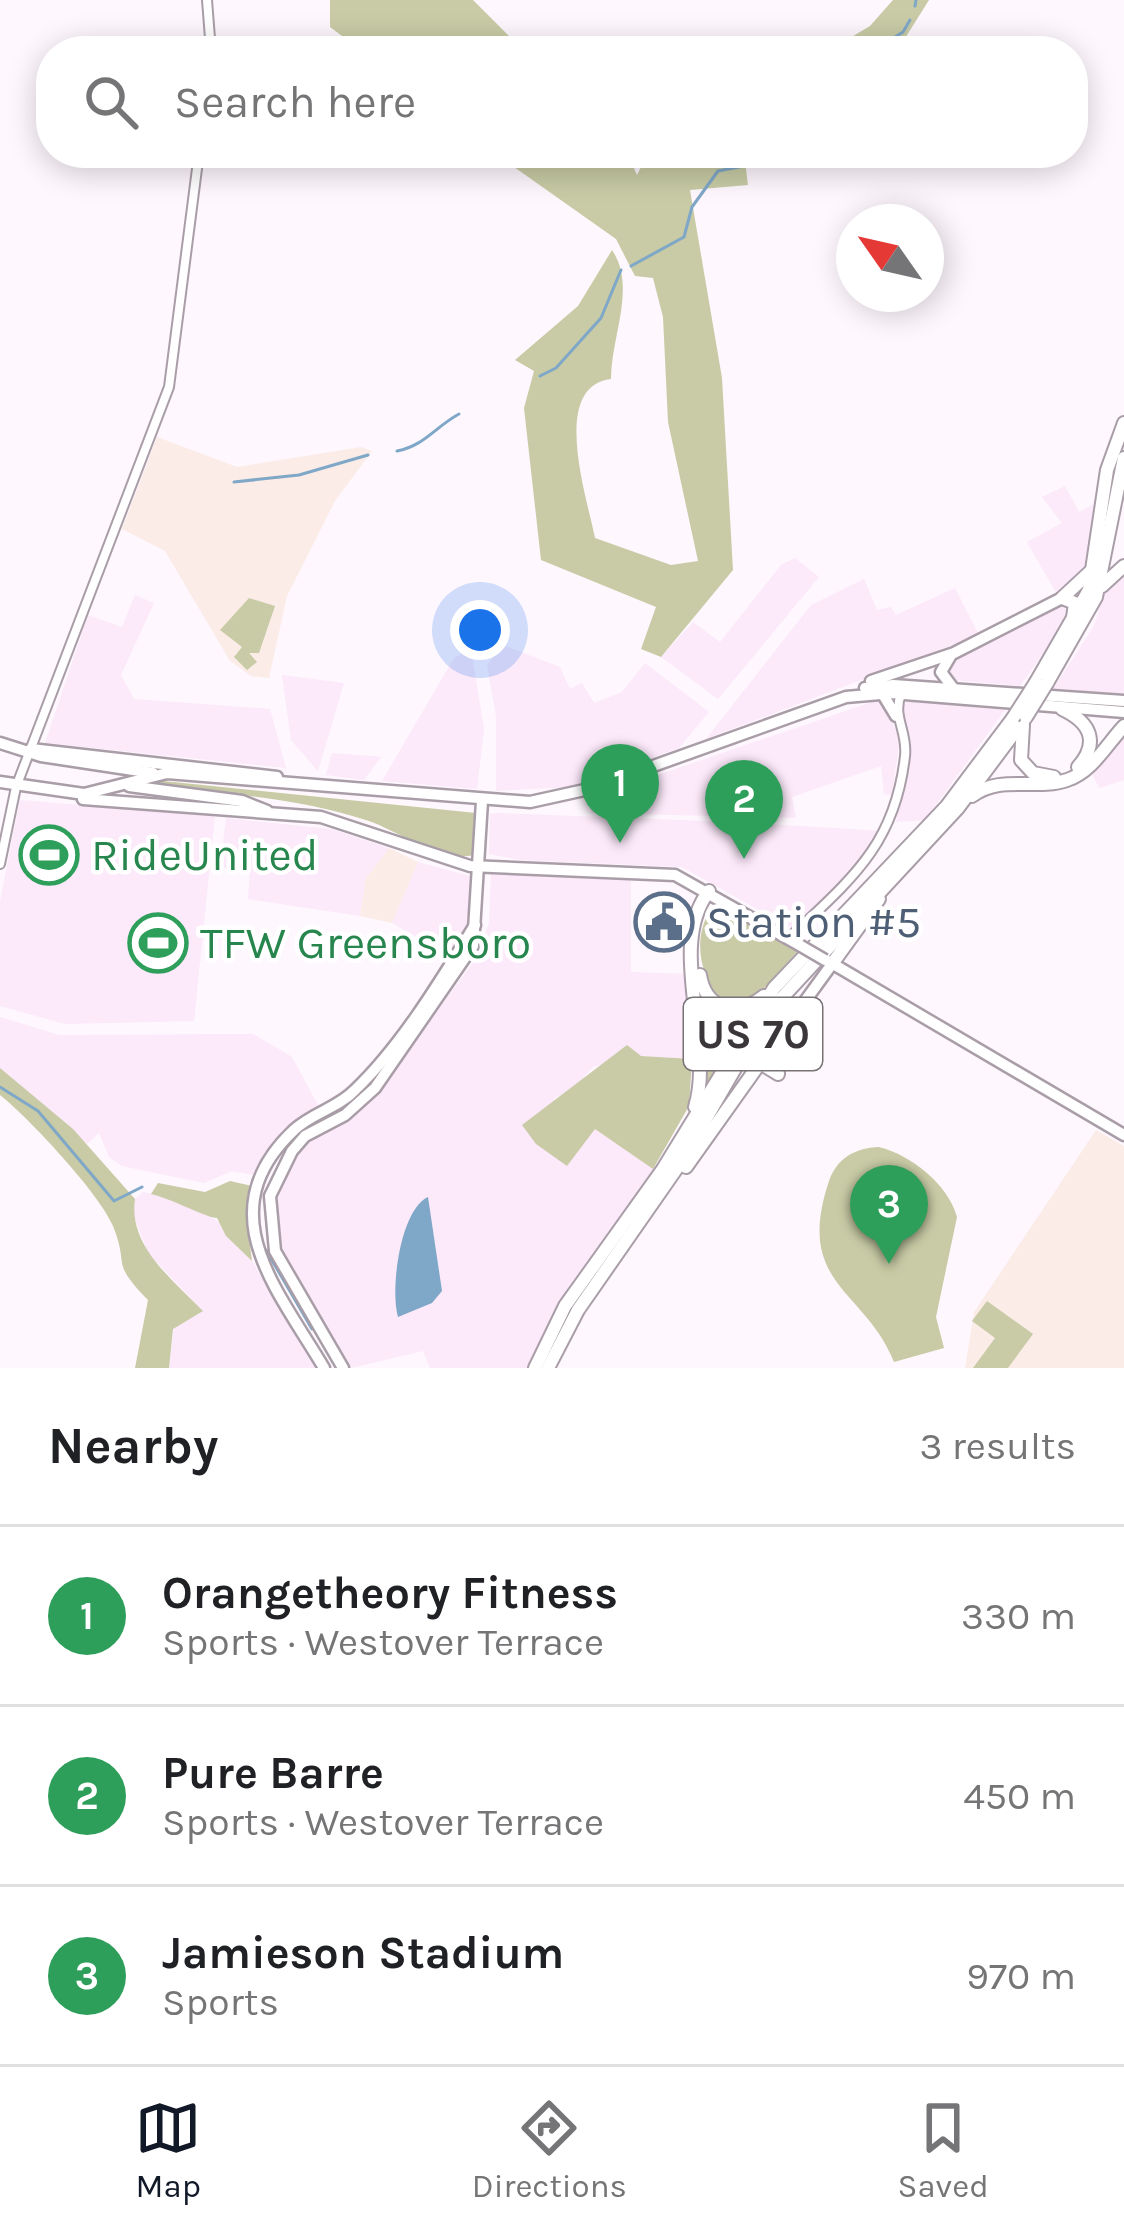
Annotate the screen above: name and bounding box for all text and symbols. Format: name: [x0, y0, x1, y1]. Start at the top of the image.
search box: [36, 36, 1088, 168]
icon: search: [78, 69, 144, 135]
text: Search here: [174, 76, 416, 128]
north arrow: [836, 204, 944, 312]
your location: [450, 600, 510, 660]
pin: 1: [581, 744, 659, 843]
pin: 2: [705, 760, 783, 859]
sports icon: RideUnited: [18, 824, 80, 886]
place label: RideUnited: [91, 829, 318, 881]
public building icon: Station #5: [633, 891, 695, 953]
place label: Station #5: [706, 896, 921, 948]
sports icon: TFW Greensboro: [127, 912, 189, 974]
place label: TFW Greensboro: [200, 917, 531, 969]
road number: US 70: [684, 998, 822, 1070]
pin: 3: [850, 1165, 928, 1264]
text: Nearby: [48, 1416, 218, 1476]
text: 3 results: [919, 1423, 1076, 1469]
text: Orangetheory Fitness: [162, 1567, 618, 1619]
text: 1: [80, 1593, 94, 1639]
text: 330 m: [961, 1593, 1076, 1639]
text: Sports · Westover Terrace: [162, 1619, 604, 1665]
text: Pure Barre: [162, 1747, 384, 1799]
text: 2: [75, 1773, 99, 1819]
text: 450 m: [963, 1773, 1076, 1819]
text: Sports · Westover Terrace: [162, 1799, 604, 1845]
text: Jamieson Stadium: [162, 1927, 564, 1979]
text: 3: [75, 1953, 99, 1999]
text: 970 m: [966, 1953, 1076, 1999]
text: Sports: [162, 1979, 279, 2025]
tab: Map: [135, 2095, 201, 2205]
tab: Directions: [472, 2095, 627, 2205]
tab: Saved: [898, 2095, 989, 2205]

